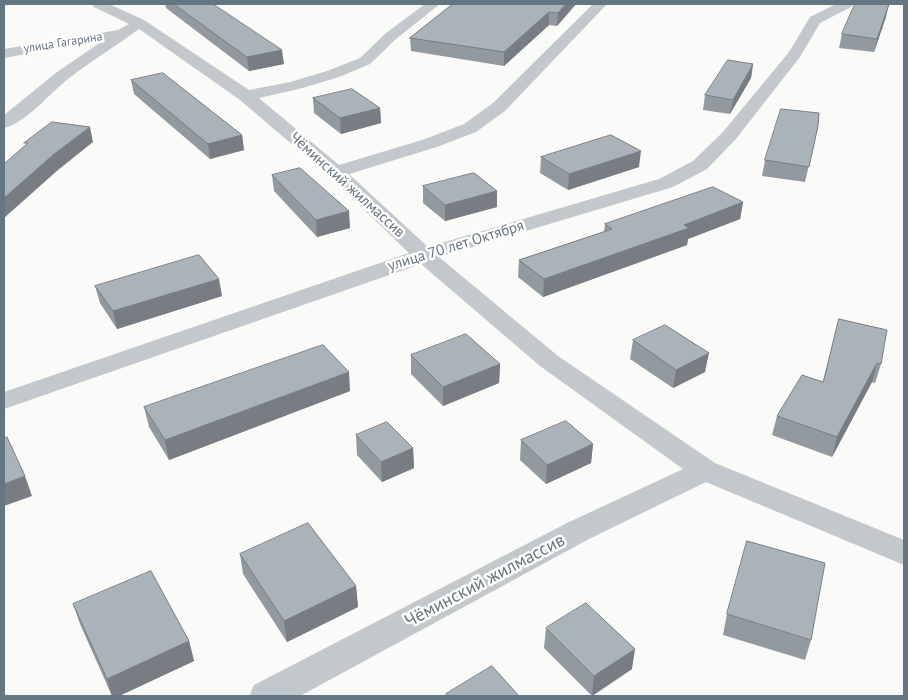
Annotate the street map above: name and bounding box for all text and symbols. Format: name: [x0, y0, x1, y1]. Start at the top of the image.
street label: улица Гагарина: [23, 30, 103, 56]
street label: Чёминский жилмассив: [286, 129, 408, 241]
street label: улица 70 лет Октября: [386, 217, 526, 275]
street label: Чёминский жилмассив: [401, 530, 569, 632]

